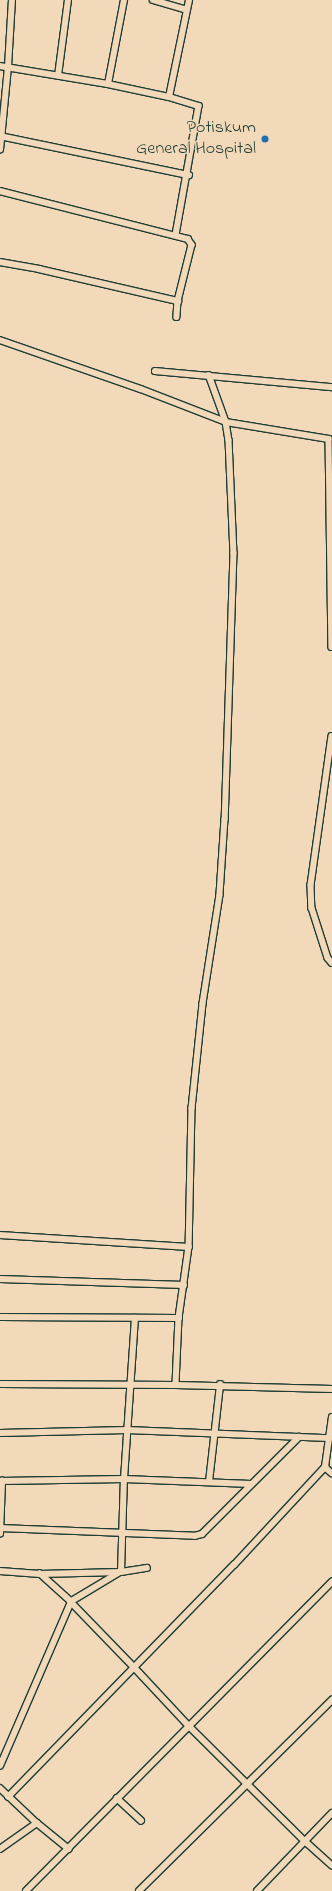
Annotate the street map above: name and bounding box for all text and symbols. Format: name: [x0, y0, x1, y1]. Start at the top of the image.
place label: Potiskum General Hospital: [136, 118, 256, 160]
marker: Potiskum General Hospital: [259, 133, 271, 145]

